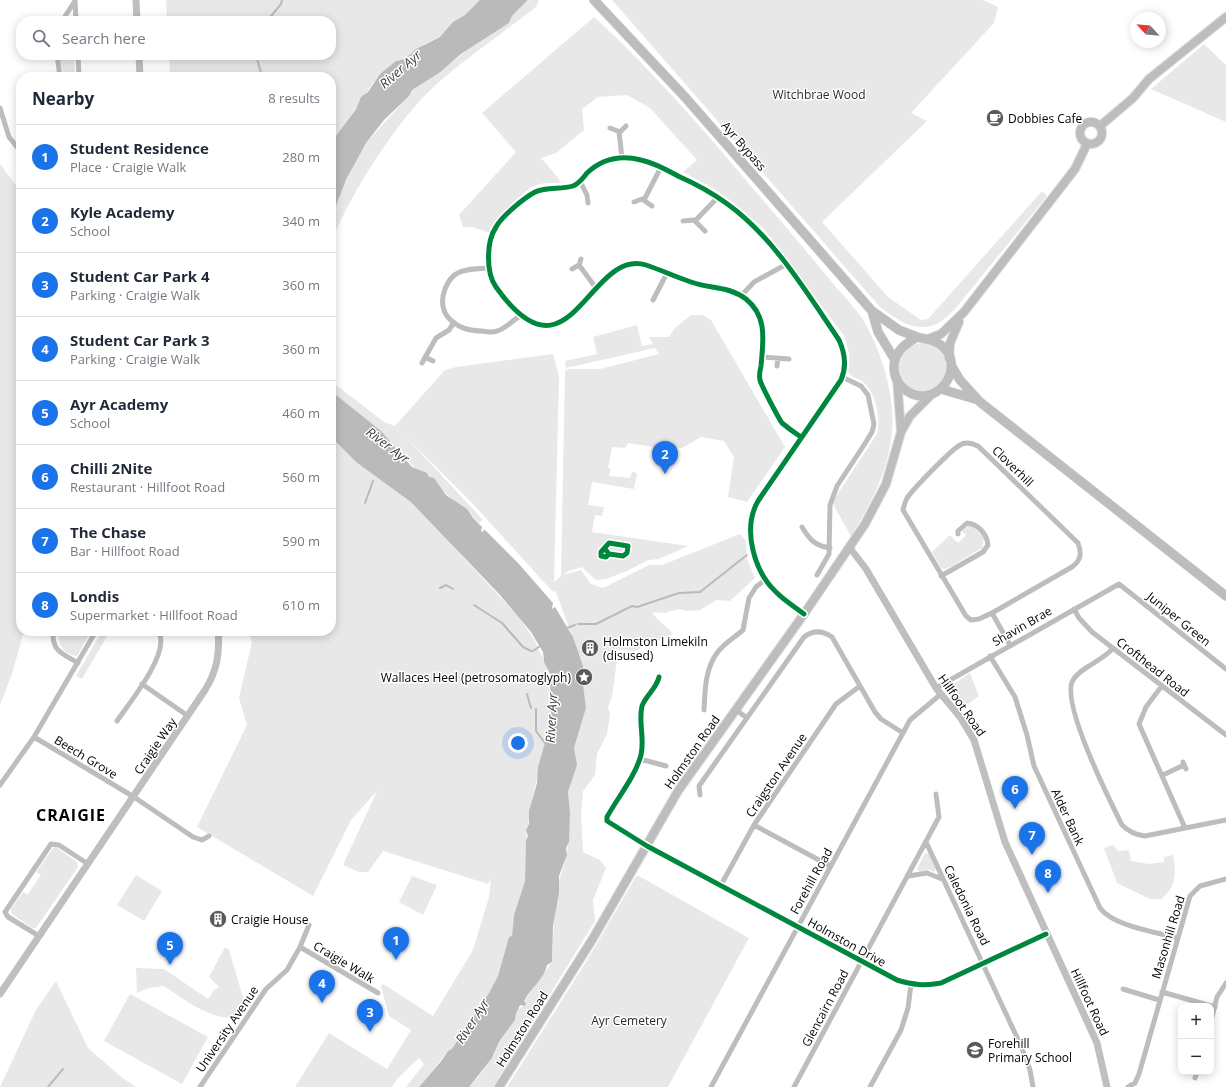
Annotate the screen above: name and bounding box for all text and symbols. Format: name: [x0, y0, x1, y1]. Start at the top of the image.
north arrow: [1130, 12, 1166, 48]
search box: [16, 16, 336, 60]
icon: search: [30, 27, 52, 49]
text: Search here: [62, 28, 146, 48]
water label: River Ayr: [375, 45, 425, 92]
park label: Witchbrae Wood: [772, 86, 866, 103]
text: Nearby: [32, 87, 94, 110]
text: 8 results: [268, 89, 320, 107]
cafe icon: Dobbies Cafe: [985, 108, 1005, 128]
place label: Dobbies Cafe: [1008, 110, 1082, 127]
street label: Ayr Bypass: [718, 117, 771, 175]
text: Student Residence: [70, 138, 209, 158]
text: 1: [41, 148, 49, 166]
text: 280 m: [282, 148, 320, 166]
text: Place · Craigie Walk: [70, 158, 186, 176]
text: Kyle Academy: [70, 202, 175, 222]
text: 2: [41, 212, 49, 230]
text: 340 m: [282, 212, 320, 230]
text: School: [70, 222, 110, 240]
text: Student Car Park 4: [70, 266, 210, 286]
text: 3: [41, 276, 49, 294]
text: 360 m: [282, 276, 320, 294]
text: Parking · Craigie Walk: [70, 286, 200, 304]
text: Student Car Park 3: [70, 330, 210, 350]
text: 4: [41, 340, 49, 358]
text: 360 m: [282, 340, 320, 358]
text: Parking · Craigie Walk: [70, 350, 200, 368]
text: Ayr Academy: [70, 394, 168, 414]
text: 5: [41, 404, 49, 422]
text: 460 m: [282, 404, 320, 422]
text: School: [70, 414, 110, 432]
water label: River Ayr: [363, 423, 414, 468]
pin: 2: [652, 441, 678, 474]
street label: Cloverhill: [988, 442, 1038, 490]
text: Chilli 2Nite: [70, 458, 152, 478]
text: 6: [41, 468, 49, 486]
text: 560 m: [282, 468, 320, 486]
text: Restaurant · Hillfoot Road: [70, 478, 225, 496]
text: The Chase: [70, 522, 146, 542]
text: 7: [41, 532, 49, 550]
text: 590 m: [282, 532, 320, 550]
text: Bar · Hillfoot Road: [70, 542, 180, 560]
text: Londis: [70, 586, 119, 606]
street label: Juniper Green: [1143, 587, 1214, 650]
text: 8: [41, 596, 49, 614]
text: 610 m: [282, 596, 320, 614]
street label: Shavin Brae: [989, 602, 1055, 650]
text: Supermarket · Hillfoot Road: [70, 606, 238, 624]
place label: Holmston Limekiln (disused): [603, 633, 708, 664]
street label: Crofthead Road: [1113, 633, 1193, 701]
building icon: Holmston Limekiln (disused): [580, 638, 600, 658]
place icon: Wallaces Heel (petrosomatoglyph): [574, 667, 594, 687]
place label: Wallaces Heel (petrosomatoglyph): [381, 669, 571, 686]
street label: Hillfoot Road: [934, 670, 990, 740]
water label: River Ayr: [541, 692, 561, 743]
street label: Holmston Road: [660, 712, 724, 792]
street label: Craigie Way: [130, 713, 181, 778]
street label: Craigston Avenue: [742, 729, 811, 820]
street label: Beech Grove: [51, 731, 121, 783]
your location: [508, 733, 528, 753]
pin: 6: [1002, 776, 1028, 809]
street label: Alder Bank: [1047, 786, 1089, 849]
district label: CRAIGIE: [36, 804, 106, 826]
pin: 7: [1019, 822, 1045, 855]
street label: Forehill Road: [786, 845, 836, 917]
pin: 8: [1035, 860, 1061, 893]
street label: Caledonia Road: [940, 862, 994, 948]
street label: Masonhill Road: [1147, 893, 1189, 981]
building icon: Craigie House: [208, 909, 228, 929]
place label: Craigie House: [231, 911, 309, 928]
street label: Holmston Drive: [805, 913, 890, 971]
pin: 1: [383, 927, 409, 960]
pin: 5: [157, 932, 183, 965]
street label: Craigie Walk: [310, 937, 378, 987]
street label: Glencairn Road: [797, 966, 853, 1050]
street label: Hillfoot Road: [1067, 966, 1113, 1038]
pin: 4: [309, 970, 335, 1003]
street label: University Avenue: [192, 982, 262, 1076]
street label: Holmston Road: [492, 988, 552, 1070]
water label: River Ayr: [451, 994, 494, 1047]
pin: 3: [357, 999, 383, 1032]
map controls: [1178, 1003, 1214, 1075]
button: +: [1178, 1003, 1214, 1039]
park label: Ayr Cemetery: [591, 1012, 668, 1029]
place label: Forehill Primary School: [988, 1035, 1072, 1066]
button: −: [1178, 1039, 1214, 1075]
school or university icon: Forehill Primary School: [965, 1040, 985, 1060]

